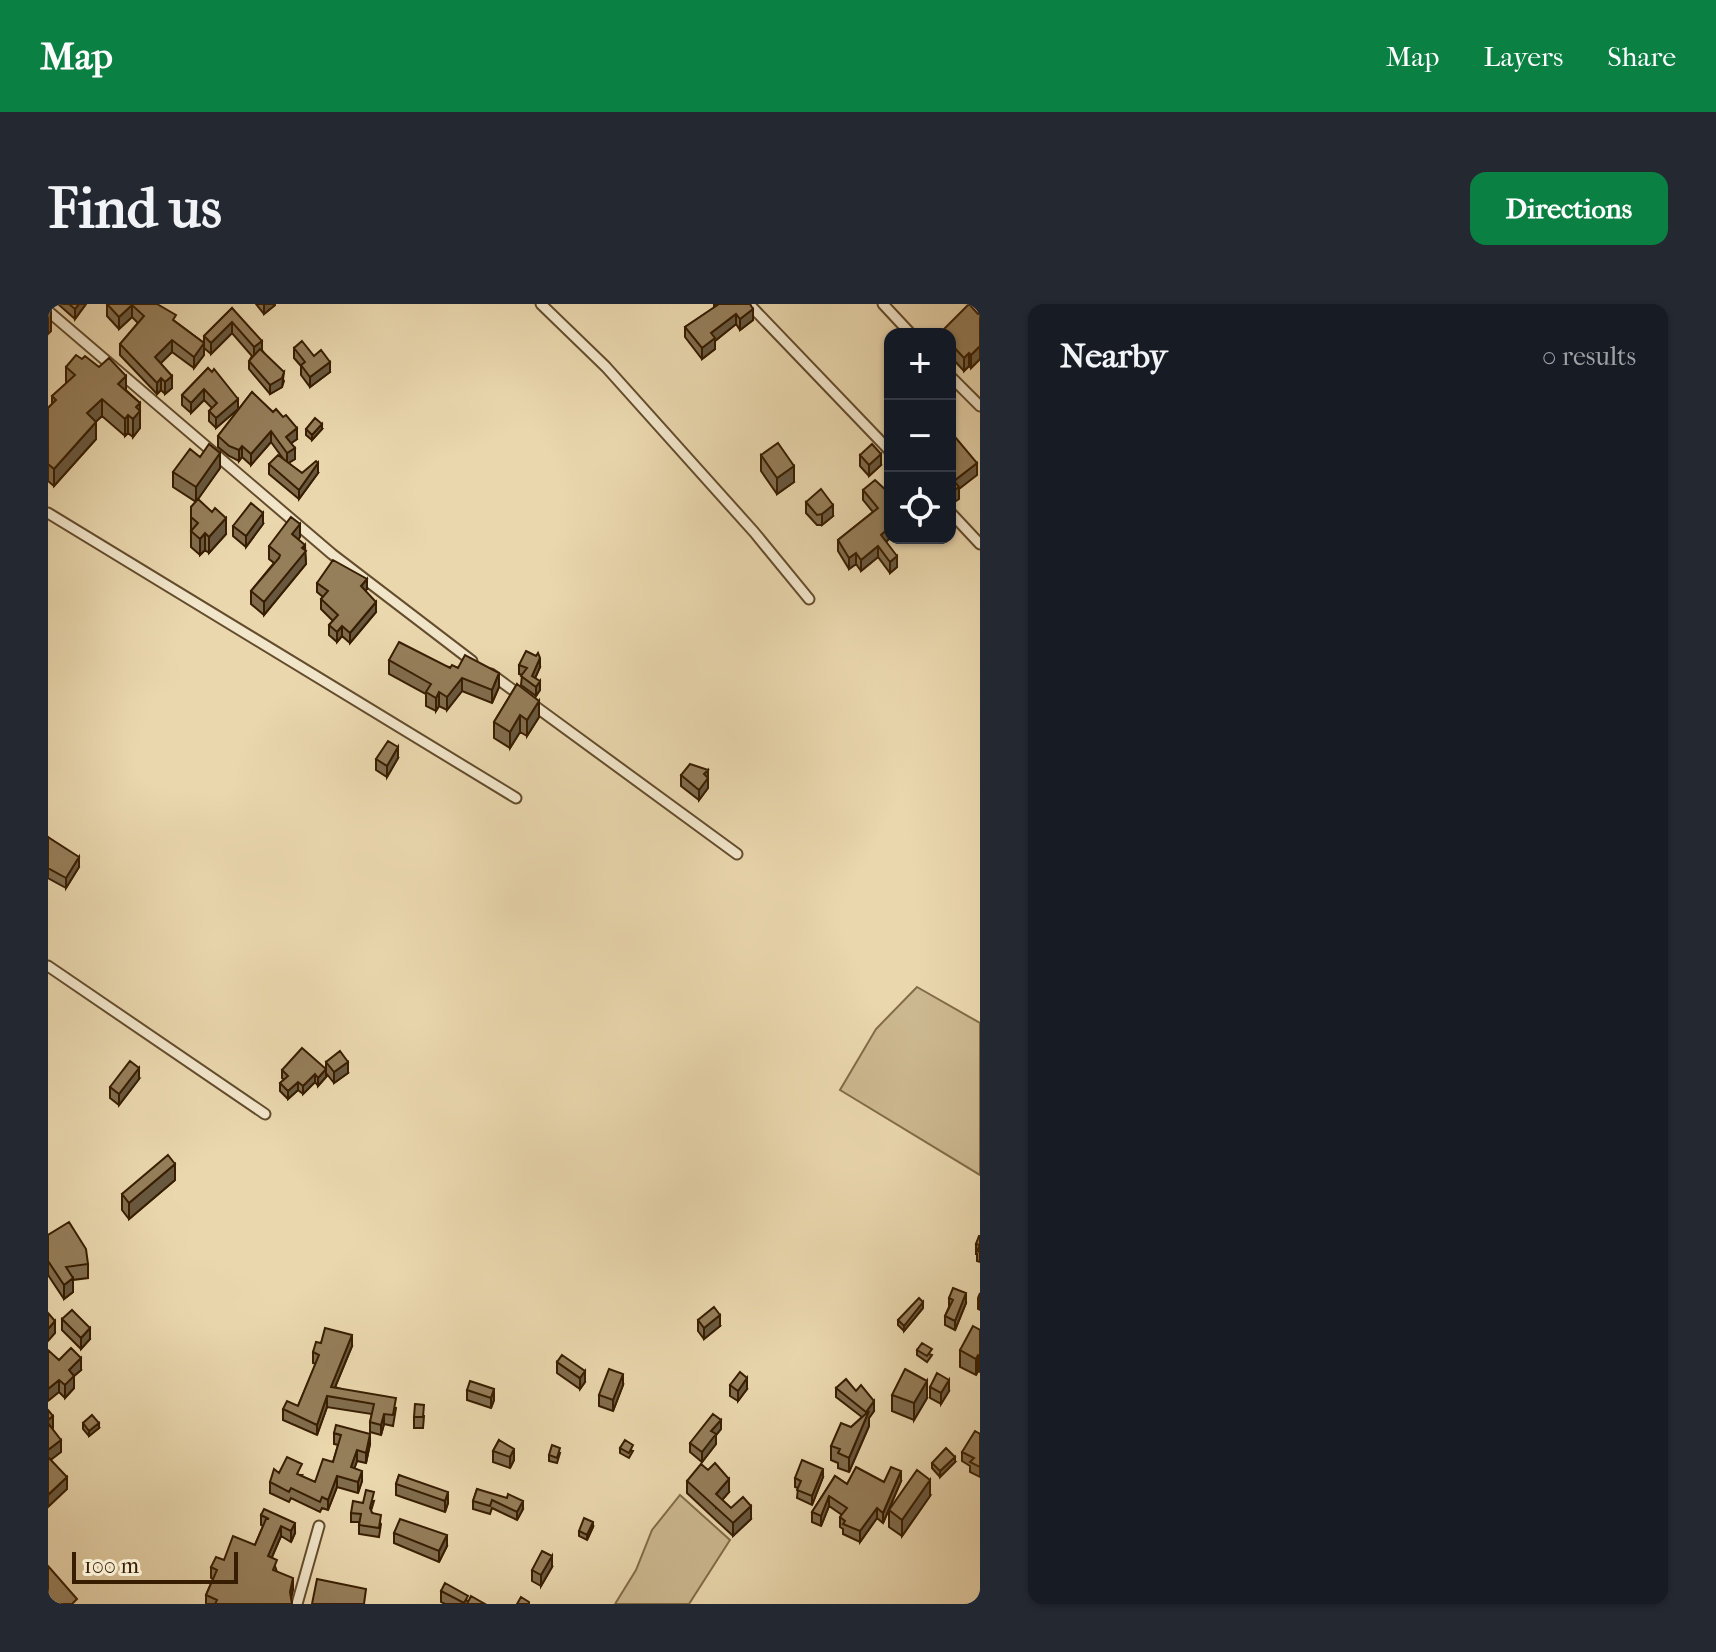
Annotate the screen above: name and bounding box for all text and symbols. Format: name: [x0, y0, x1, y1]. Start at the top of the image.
text: Map: [40, 34, 113, 79]
text: Map: [1386, 40, 1439, 73]
text: Layers: [1483, 40, 1563, 73]
text: Share: [1607, 40, 1676, 73]
button: Directions: [1470, 172, 1668, 245]
text: Find us: [48, 176, 222, 241]
map controls: [884, 328, 956, 544]
button: +: [884, 328, 956, 400]
text: Nearby: [1060, 336, 1167, 376]
text: 0 results: [1542, 341, 1636, 372]
button: −: [884, 400, 956, 472]
button: locate: [884, 472, 956, 544]
scale bar: [72, 1548, 238, 1584]
text: 100 m: [84, 1553, 139, 1579]

